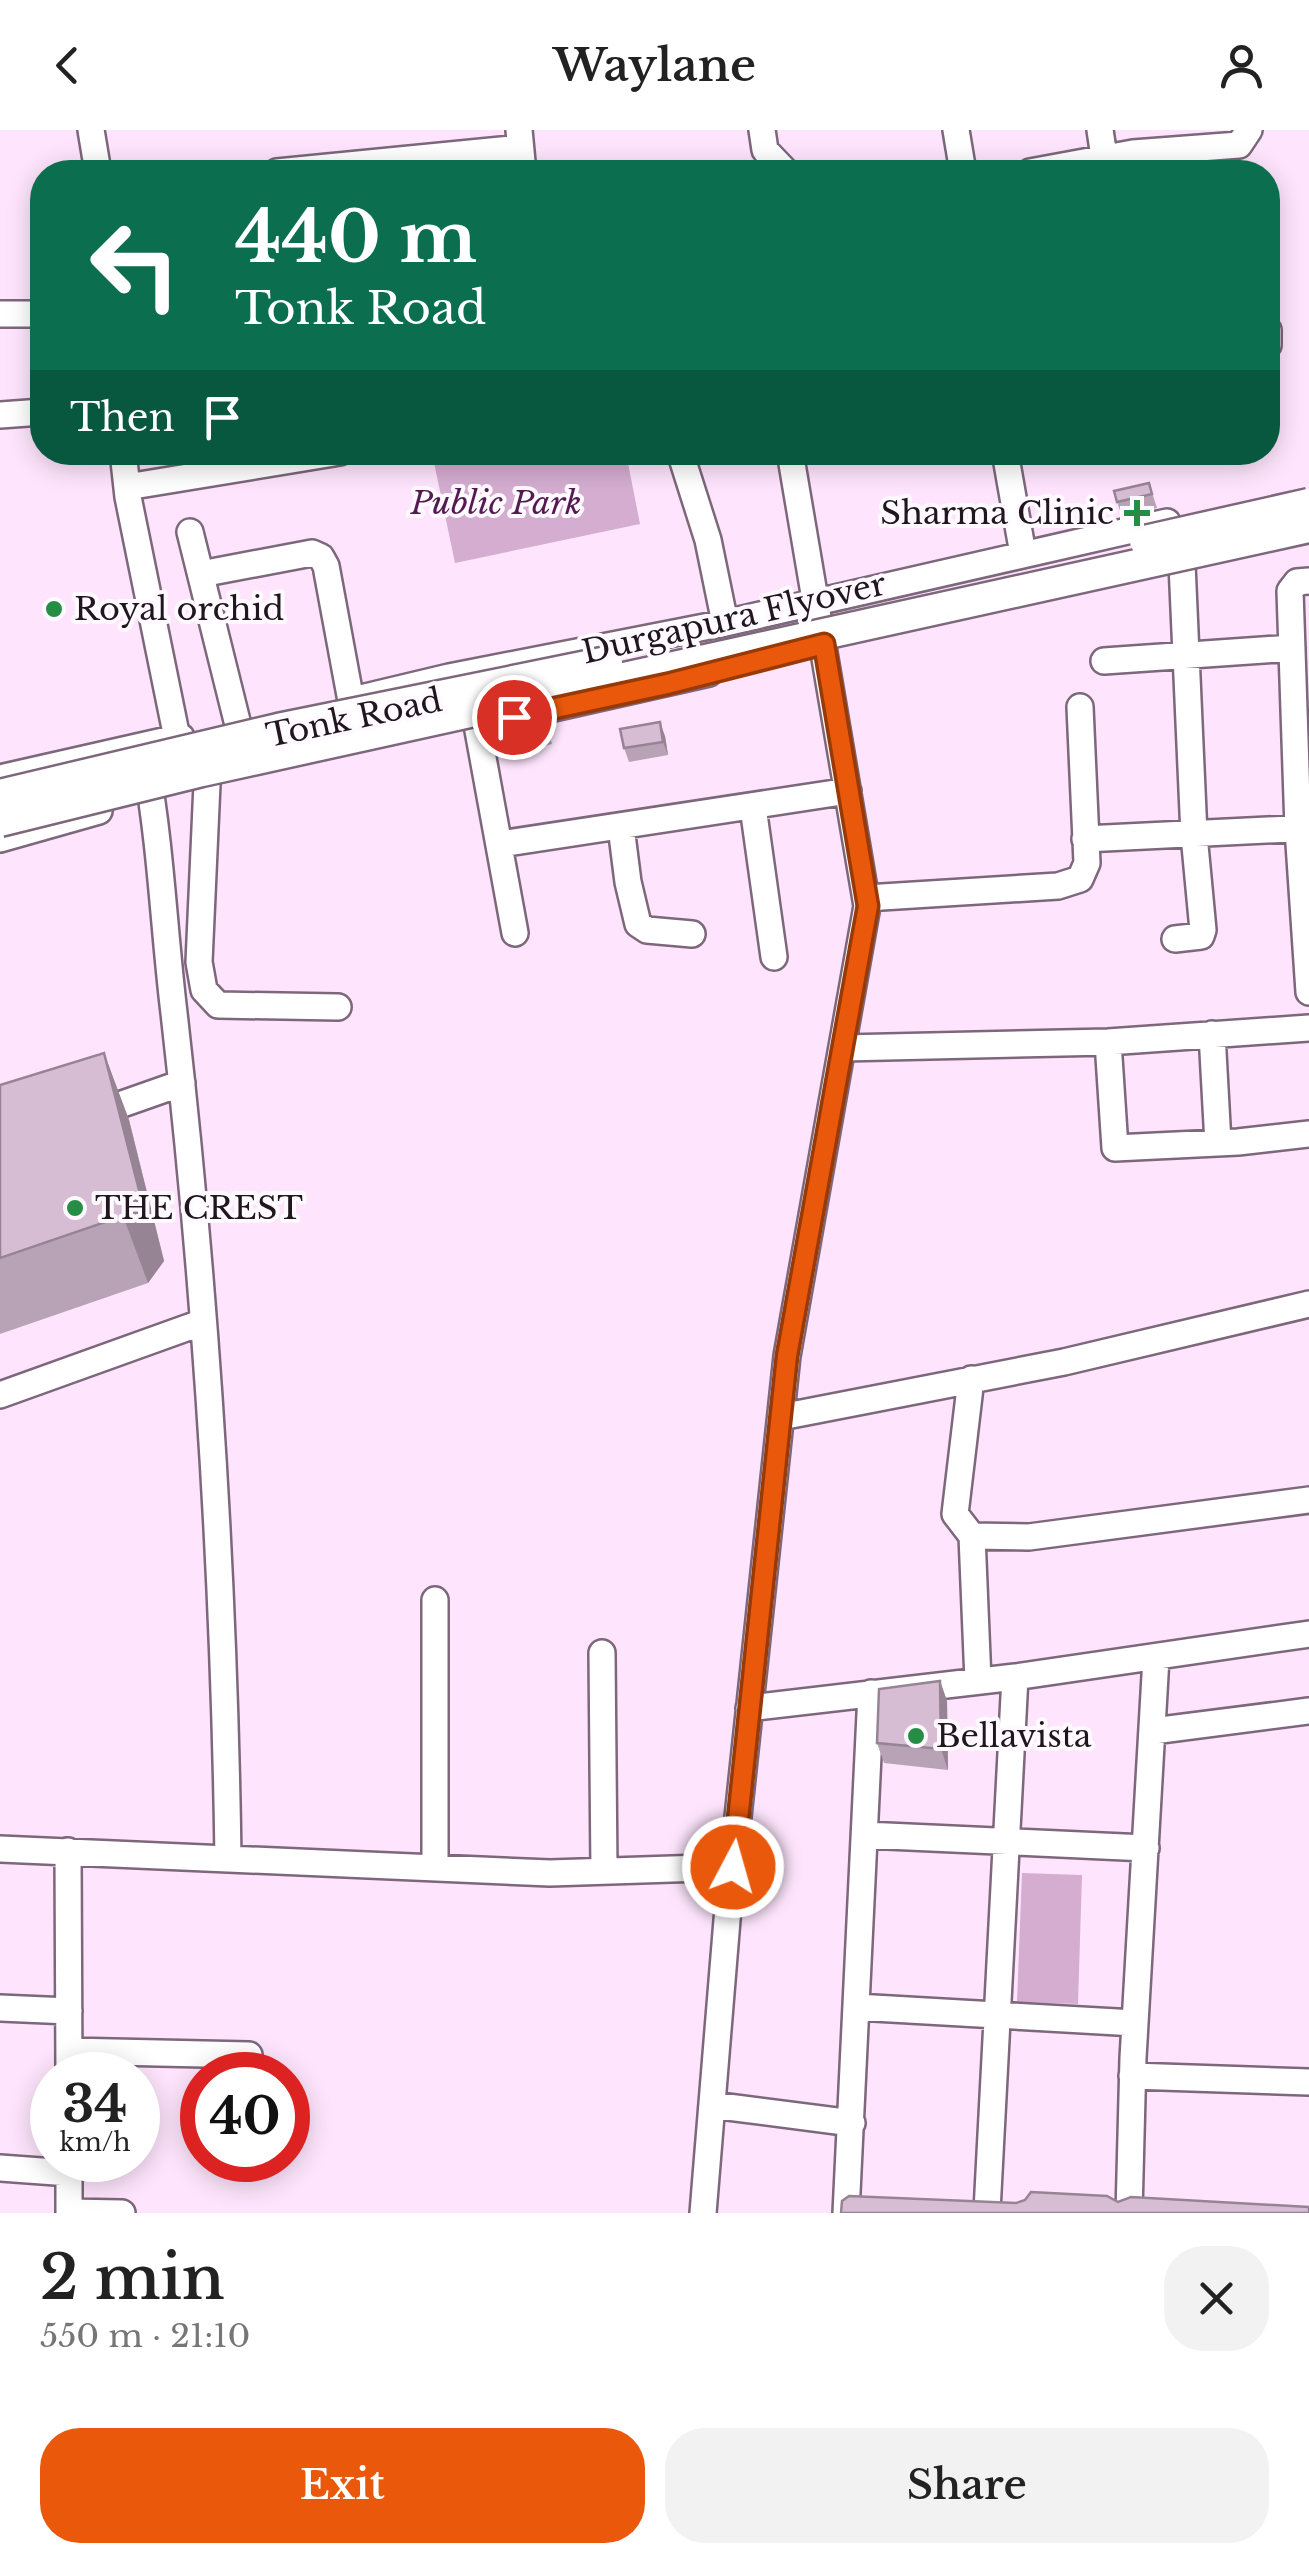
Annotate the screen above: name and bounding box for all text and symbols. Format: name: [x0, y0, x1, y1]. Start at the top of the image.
text: Waylane: [553, 37, 756, 93]
icon: back: [40, 38, 95, 93]
icon: person: [1214, 38, 1269, 93]
text: 440 m: [235, 194, 477, 281]
icon: left: [70, 200, 200, 330]
text: Tonk Road: [235, 280, 486, 336]
icon: arrive: [195, 390, 250, 445]
text: Then: [70, 394, 175, 441]
park label: Public Park: [409, 483, 582, 523]
place label: Sharma Clinic: [880, 493, 1114, 533]
marker: Sharma Clinic: [1124, 500, 1150, 526]
street label: Durgapura Flyover: [578, 563, 891, 672]
place label: Royal orchid: [74, 589, 284, 629]
marker: Royal orchid: [43, 598, 65, 620]
pin: [472, 675, 557, 760]
street label: Tonk Road: [262, 680, 446, 756]
icon: arrive: [487, 690, 542, 745]
place label: THE CREST: [95, 1188, 303, 1228]
marker: THE CREST: [64, 1197, 86, 1219]
place label: Bellavista: [936, 1716, 1092, 1756]
marker: Bellavista: [905, 1725, 927, 1747]
position arrow: [681, 1815, 785, 1919]
speed limit sign: 40: [180, 2052, 310, 2182]
text: 34: [62, 2073, 128, 2136]
text: km/h: [60, 2127, 130, 2158]
text: 2 min: [40, 2241, 225, 2315]
button: close: [1164, 2246, 1269, 2351]
text: 550 m · 21:10: [40, 2316, 250, 2356]
button: Exit: [40, 2428, 645, 2543]
button: Share: [665, 2428, 1269, 2543]

